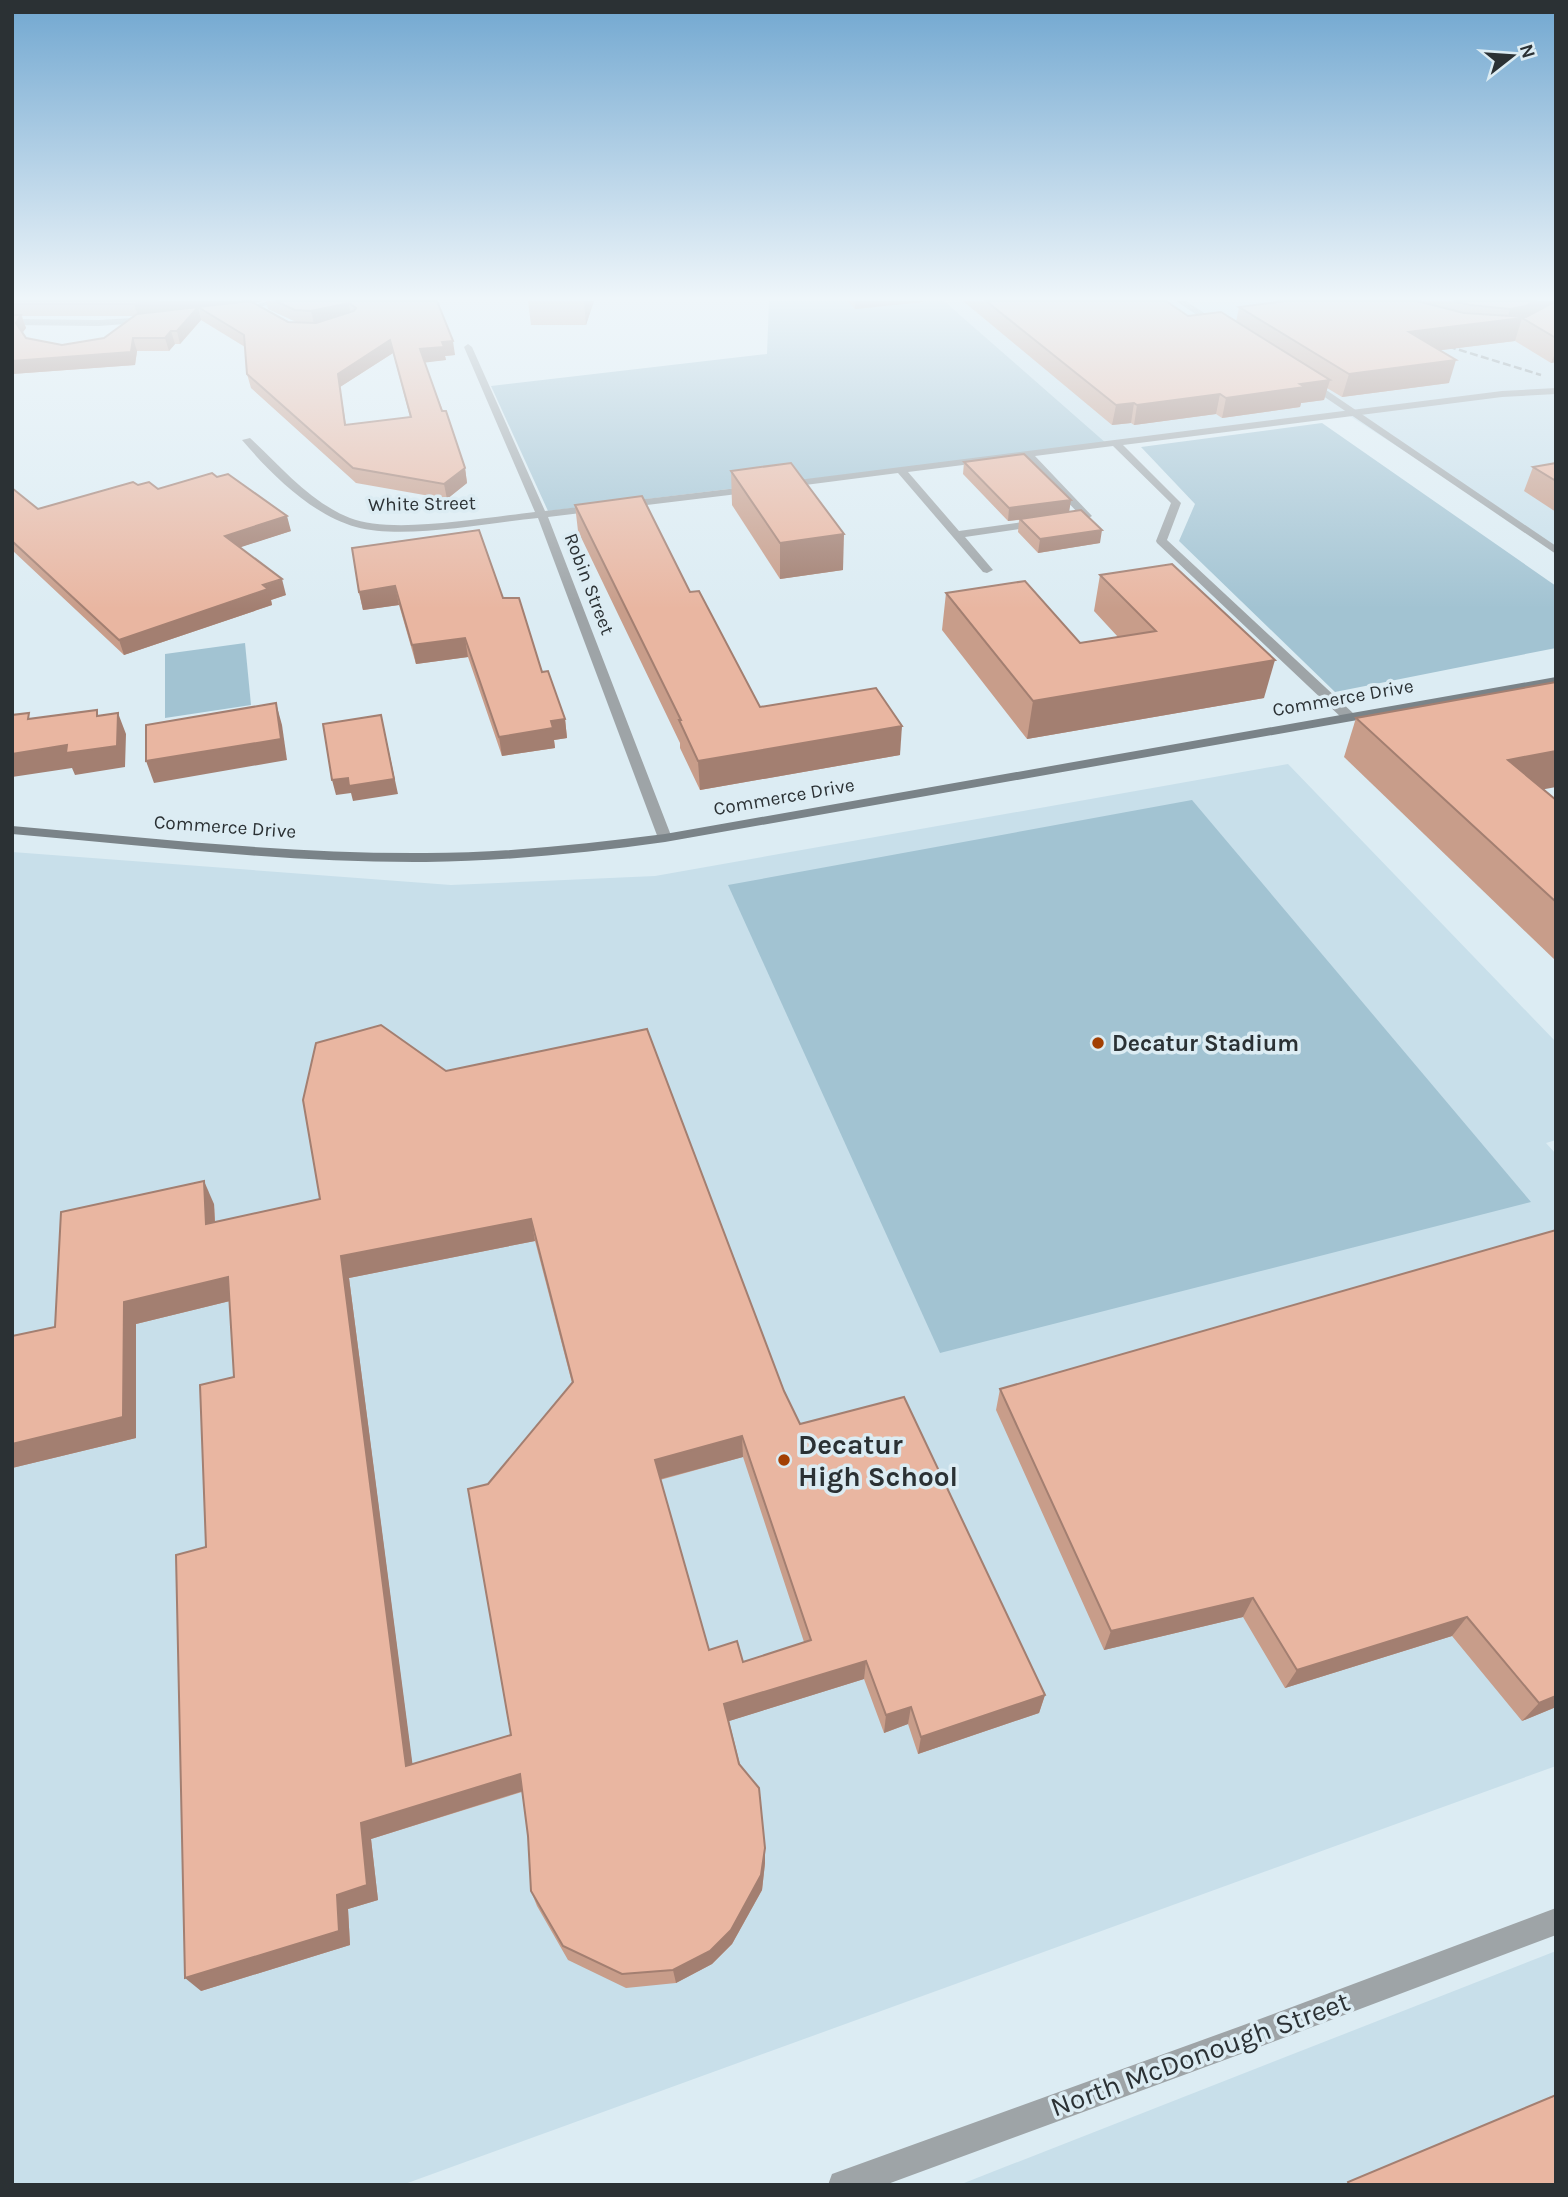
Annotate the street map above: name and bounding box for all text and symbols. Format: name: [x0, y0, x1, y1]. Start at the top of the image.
north arrow: [1477, 21, 1547, 91]
text: N: [1515, 42, 1540, 61]
street label: White Street: [368, 492, 476, 516]
street label: Robin Street: [560, 530, 618, 638]
street label: Commerce Drive: [1271, 675, 1415, 721]
street label: Commerce Drive: [712, 774, 856, 820]
street label: Commerce Drive: [153, 811, 297, 843]
place label: Decatur Stadium: [1112, 1030, 1299, 1057]
marker: Decatur Stadium: [1090, 1035, 1106, 1051]
place label: Decatur High School: [798, 1428, 958, 1493]
marker: Decatur High School: [776, 1452, 792, 1468]
street label: North McDonough Street: [1046, 1984, 1354, 2124]

